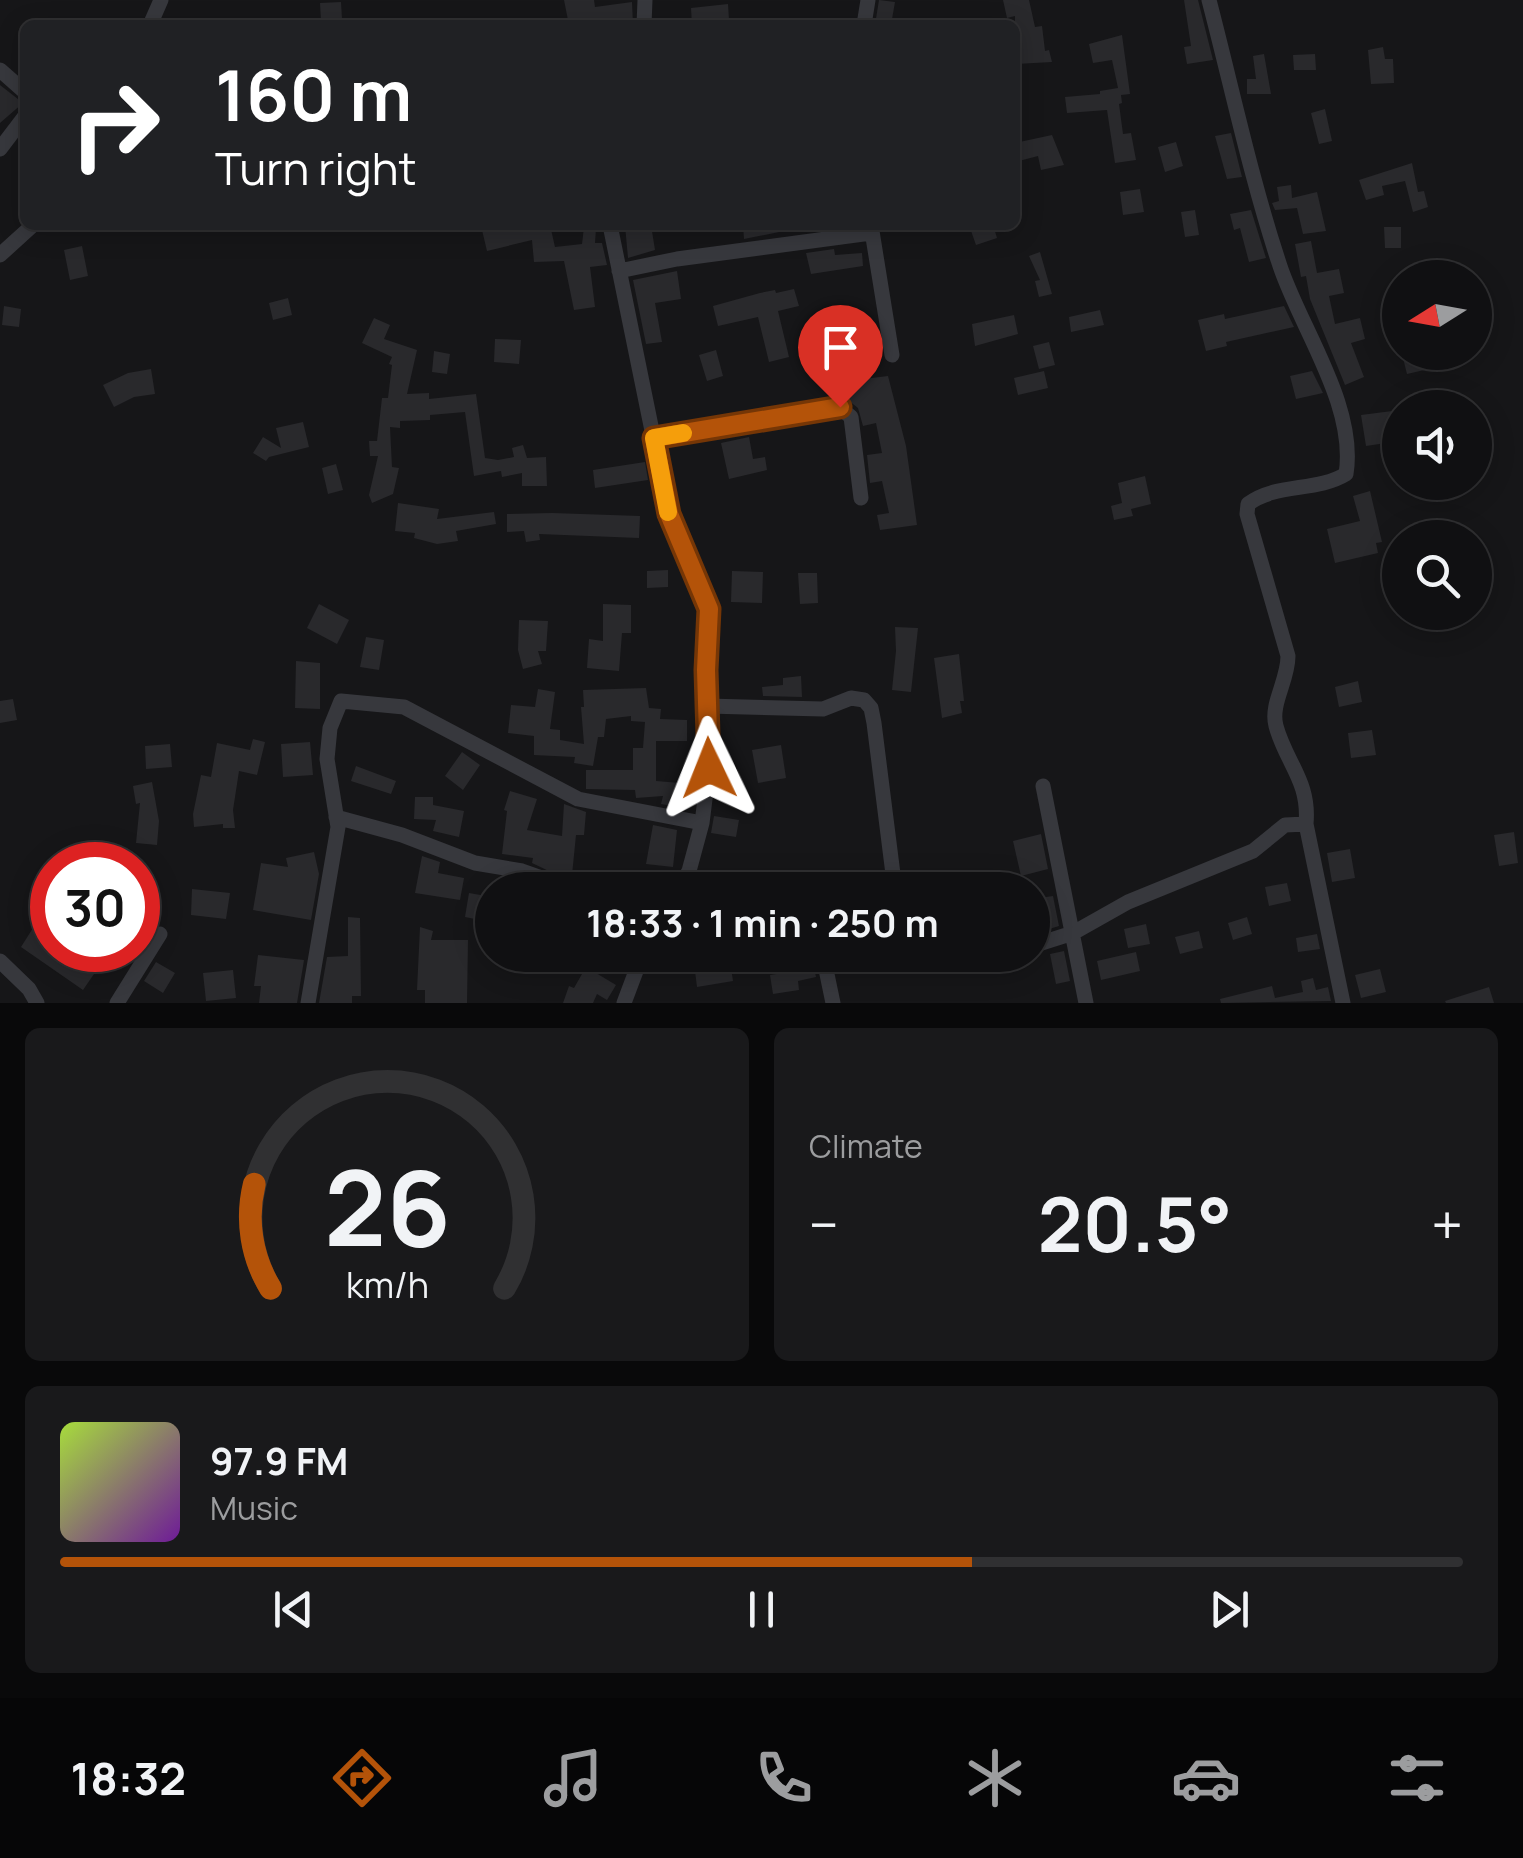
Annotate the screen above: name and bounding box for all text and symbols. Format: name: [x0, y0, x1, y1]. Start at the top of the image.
text: 160 m: [215, 46, 412, 142]
icon: right: [50, 60, 180, 190]
text: Turn right: [215, 137, 416, 199]
north arrow: [1382, 260, 1492, 370]
map controls: [1382, 260, 1492, 630]
pin: [798, 305, 883, 408]
icon: arrive: [813, 320, 868, 375]
button: sound: [1382, 390, 1492, 500]
button: search: [1382, 520, 1492, 630]
position arrow: [657, 716, 761, 820]
speed limit sign: 30: [30, 842, 160, 972]
text: 18:33 · 1 min · 250 m: [586, 896, 939, 948]
text: Climate: [809, 1124, 923, 1168]
text: 26: [324, 1135, 450, 1277]
text: 20.5°: [1038, 1172, 1232, 1275]
text: −: [809, 1186, 839, 1262]
text: +: [1431, 1186, 1463, 1262]
text: km/h: [345, 1260, 429, 1309]
text: 97.9 FM: [210, 1434, 348, 1486]
text: Music: [210, 1486, 298, 1530]
icon: previous: [266, 1582, 321, 1637]
icon: pause: [734, 1582, 789, 1637]
icon: next: [1202, 1582, 1257, 1637]
icon: directions: [327, 1743, 397, 1813]
icon: music: [538, 1743, 608, 1813]
icon: phone: [749, 1743, 819, 1813]
icon: climate: [960, 1743, 1030, 1813]
icon: car: [1171, 1743, 1241, 1813]
icon: filters: [1382, 1743, 1452, 1813]
text: 18:32: [71, 1747, 186, 1809]

